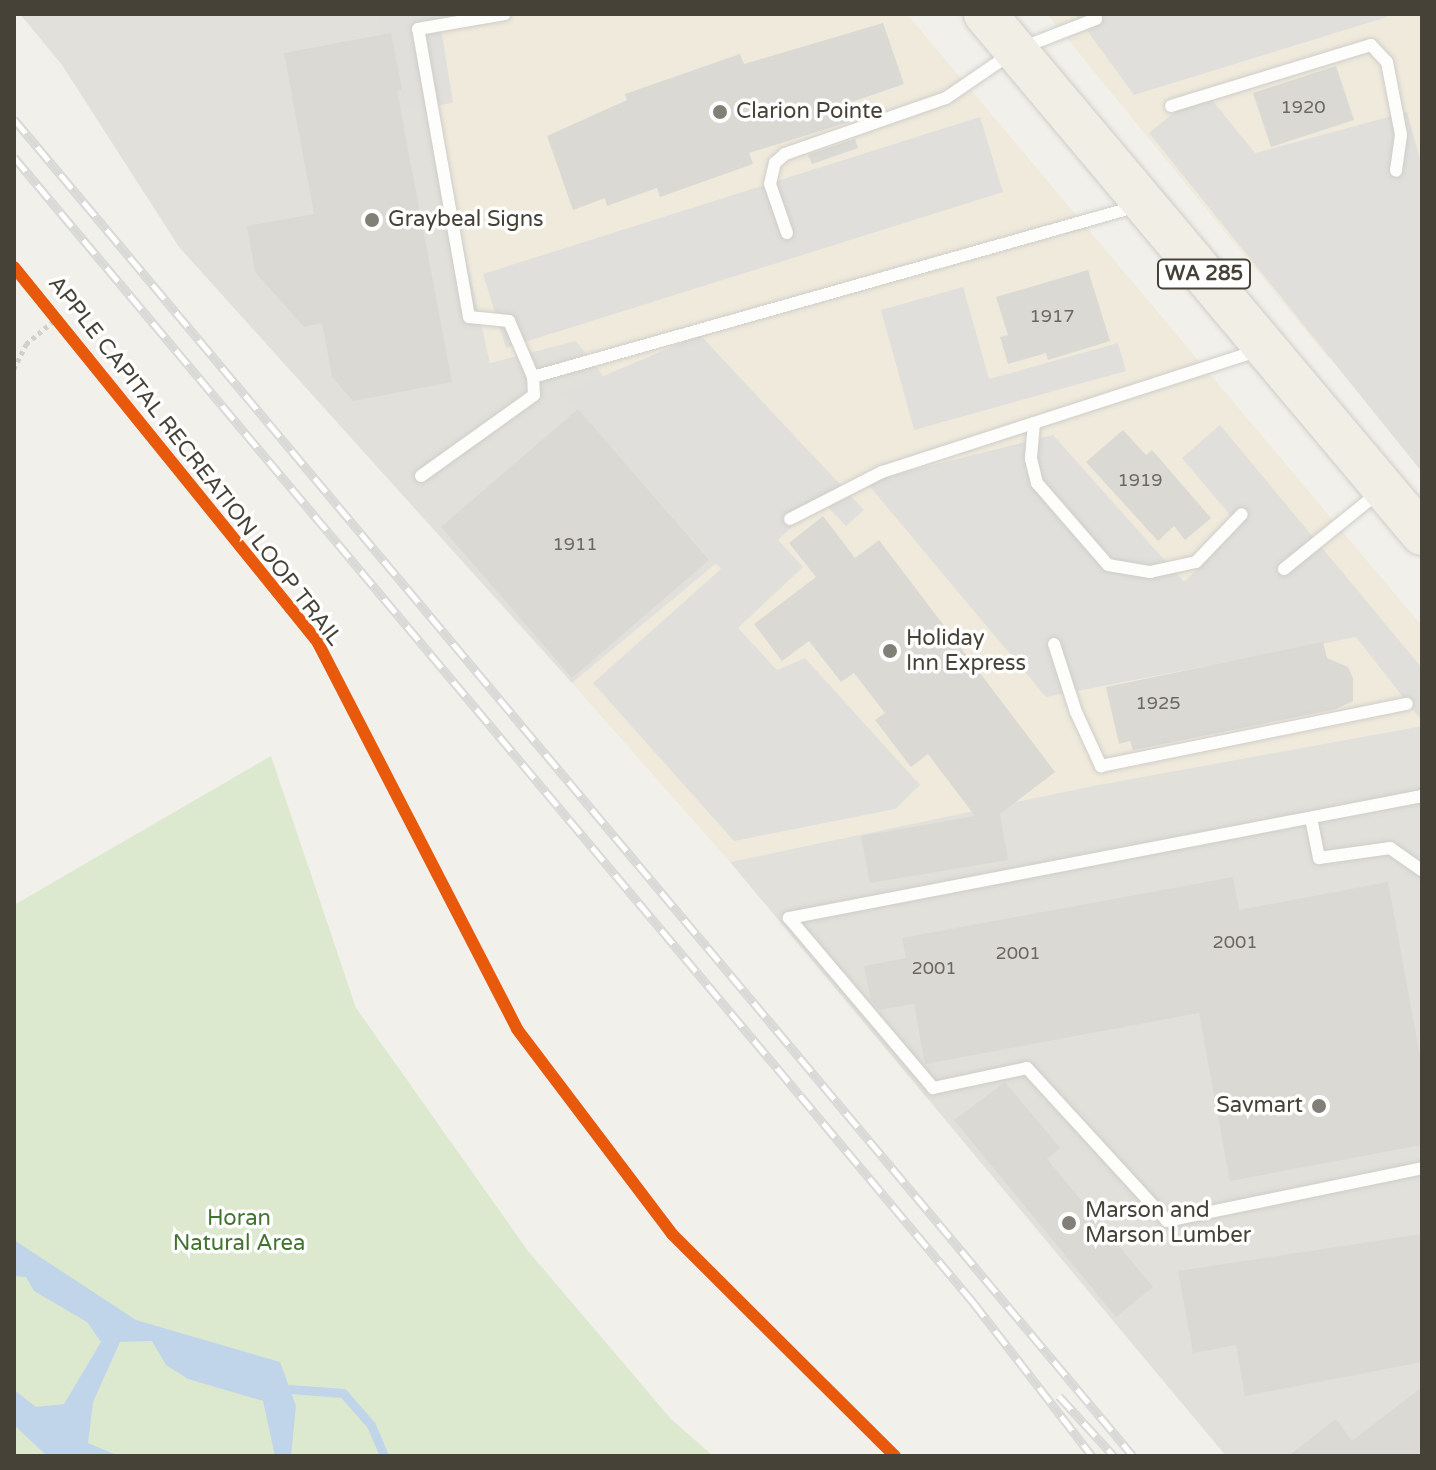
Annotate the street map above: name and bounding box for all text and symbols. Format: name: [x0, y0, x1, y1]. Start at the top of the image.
house number: 1920: [1280, 96, 1326, 118]
place label: Clarion Pointe: [736, 99, 883, 125]
marker: Clarion Pointe: [711, 103, 729, 121]
place label: Graybeal Signs: [388, 207, 544, 233]
marker: Graybeal Signs: [363, 211, 381, 229]
road number: WA 285: [1156, 258, 1252, 290]
street label: APPLE CAPITAL RECREATION LOOP TRAIL: [42, 271, 348, 651]
house number: 1917: [1029, 305, 1075, 327]
house number: 1919: [1117, 469, 1163, 491]
house number: 1911: [552, 533, 598, 555]
place label: Holiday Inn Express: [906, 625, 1026, 676]
marker: Holiday Inn Express: [881, 642, 899, 660]
house number: 1925: [1135, 692, 1181, 714]
house number: 2001: [1212, 931, 1258, 953]
house number: 2001: [995, 942, 1041, 964]
house number: 2001: [911, 957, 957, 979]
place label: Savmart: [1216, 1093, 1303, 1119]
marker: Savmart: [1310, 1097, 1328, 1115]
place label: Marson and Marson Lumber: [1085, 1197, 1251, 1248]
park label: Horan Natural Area: [173, 1205, 305, 1256]
marker: Marson and Marson Lumber: [1060, 1214, 1078, 1232]

